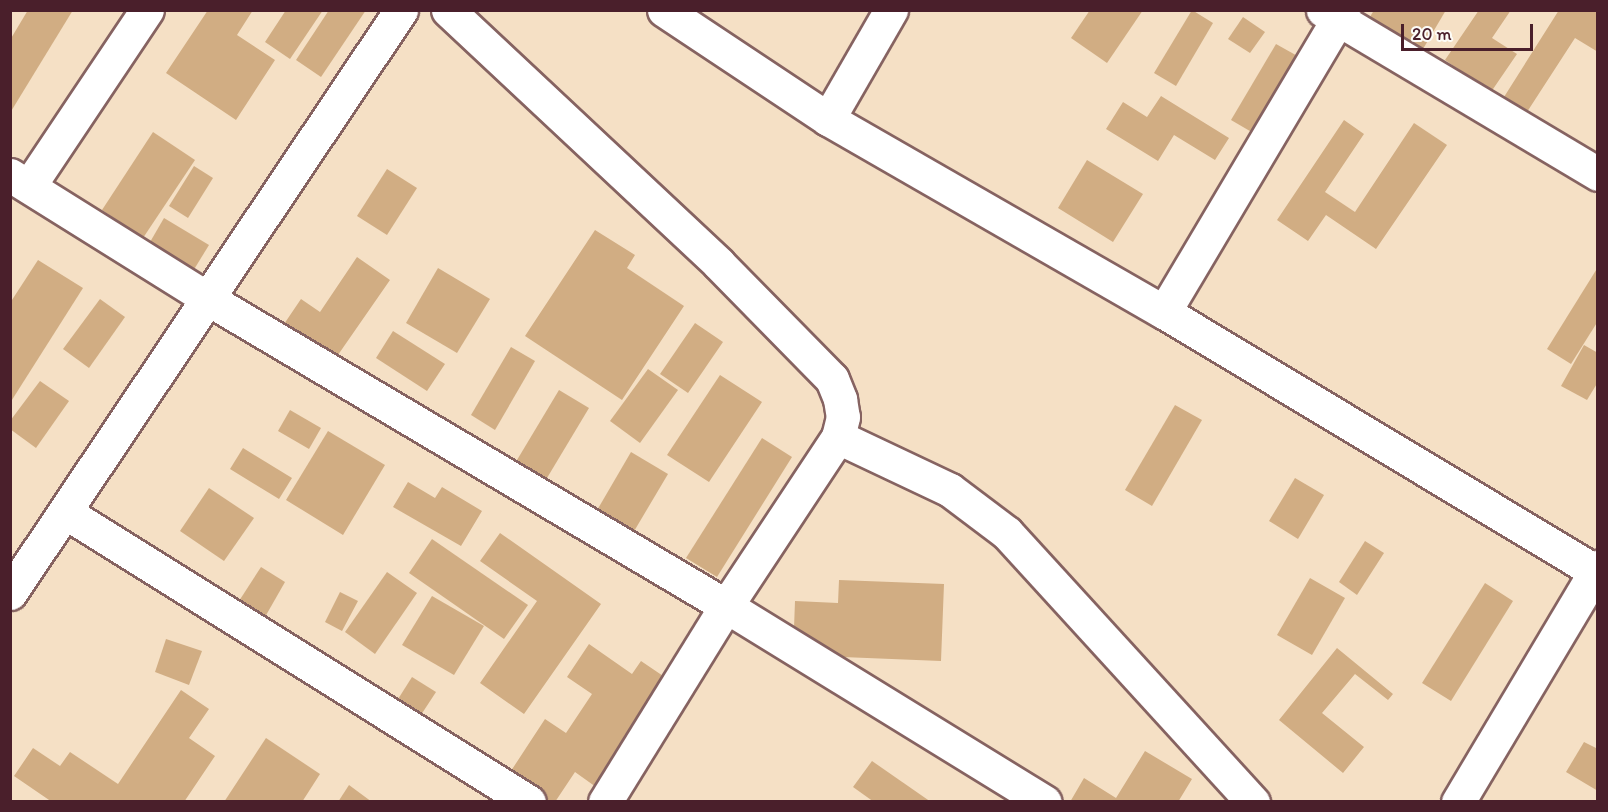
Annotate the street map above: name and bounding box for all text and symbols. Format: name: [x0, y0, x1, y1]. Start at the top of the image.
scale bar: [1404, 12, 1536, 50]
text: 20 m: [1412, 23, 1452, 45]

